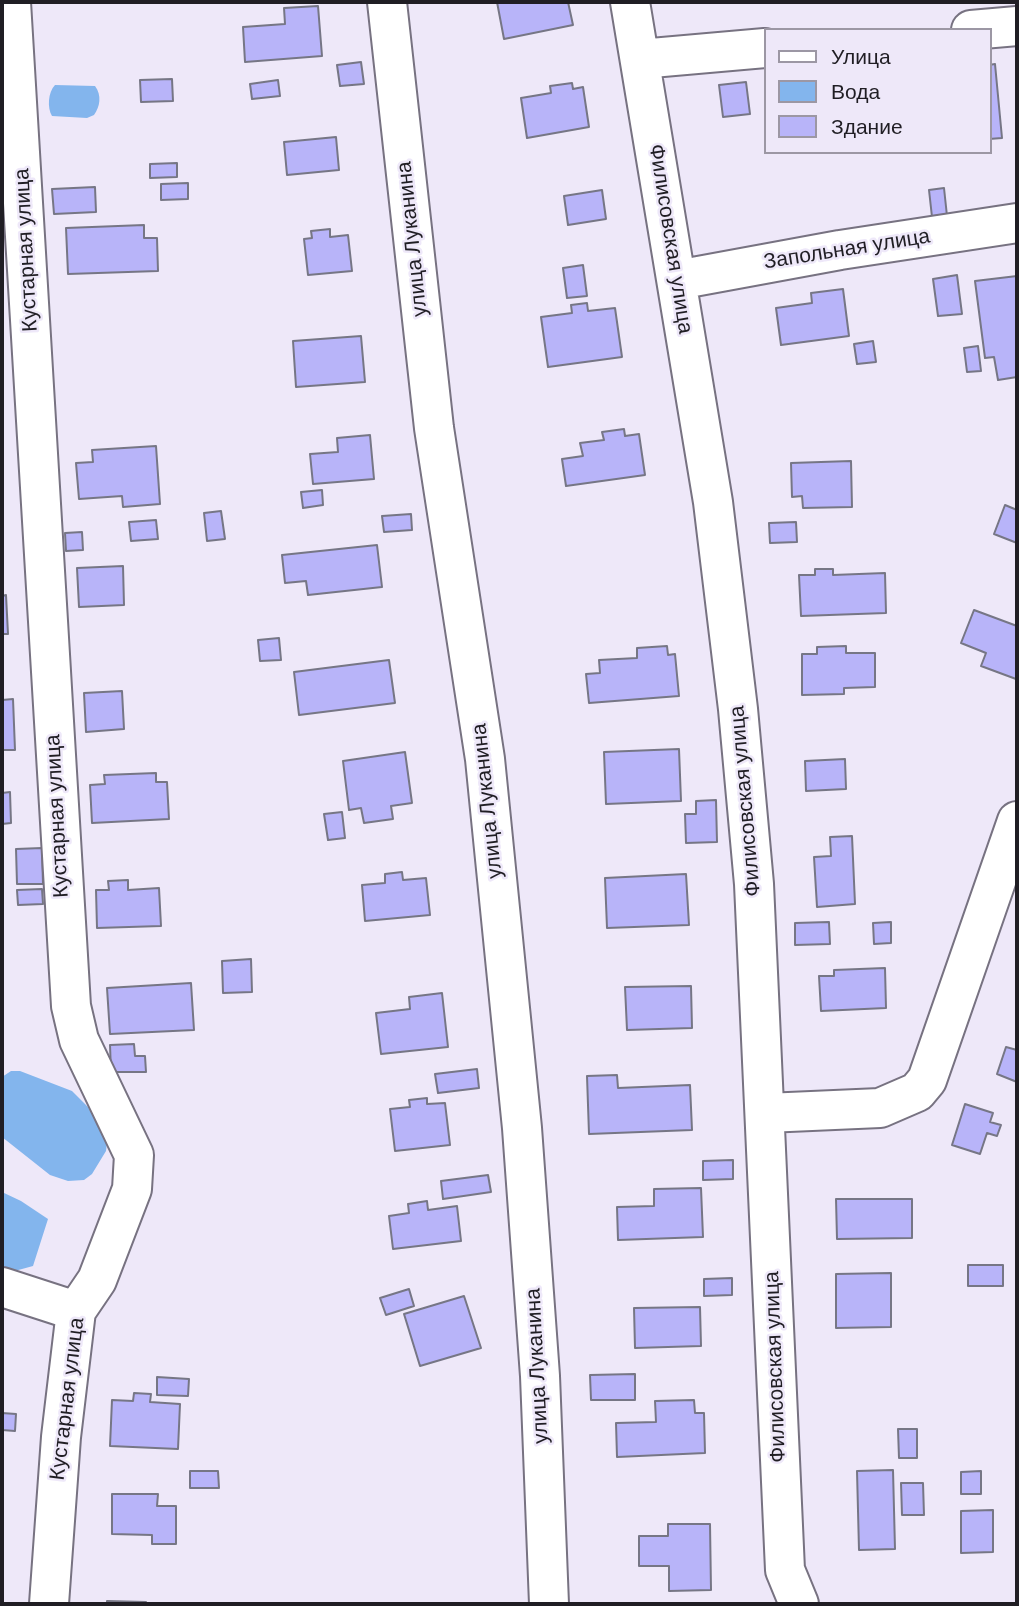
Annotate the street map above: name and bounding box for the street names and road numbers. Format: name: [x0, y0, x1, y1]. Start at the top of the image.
street label: Филисовская улица: [643, 142, 697, 336]
street label: улица Луканина: [392, 160, 434, 318]
street label: Кустарная улица: [10, 168, 44, 332]
street label: Запольная улица: [762, 224, 932, 276]
street label: Филисовская улица: [725, 705, 767, 897]
street label: улица Луканина: [467, 722, 509, 880]
street label: Кустарная улица: [41, 734, 75, 898]
street label: Филисовская улица: [760, 1271, 792, 1463]
street label: улица Луканина: [521, 1288, 555, 1444]
street label: Кустарная улица: [46, 1316, 90, 1482]

